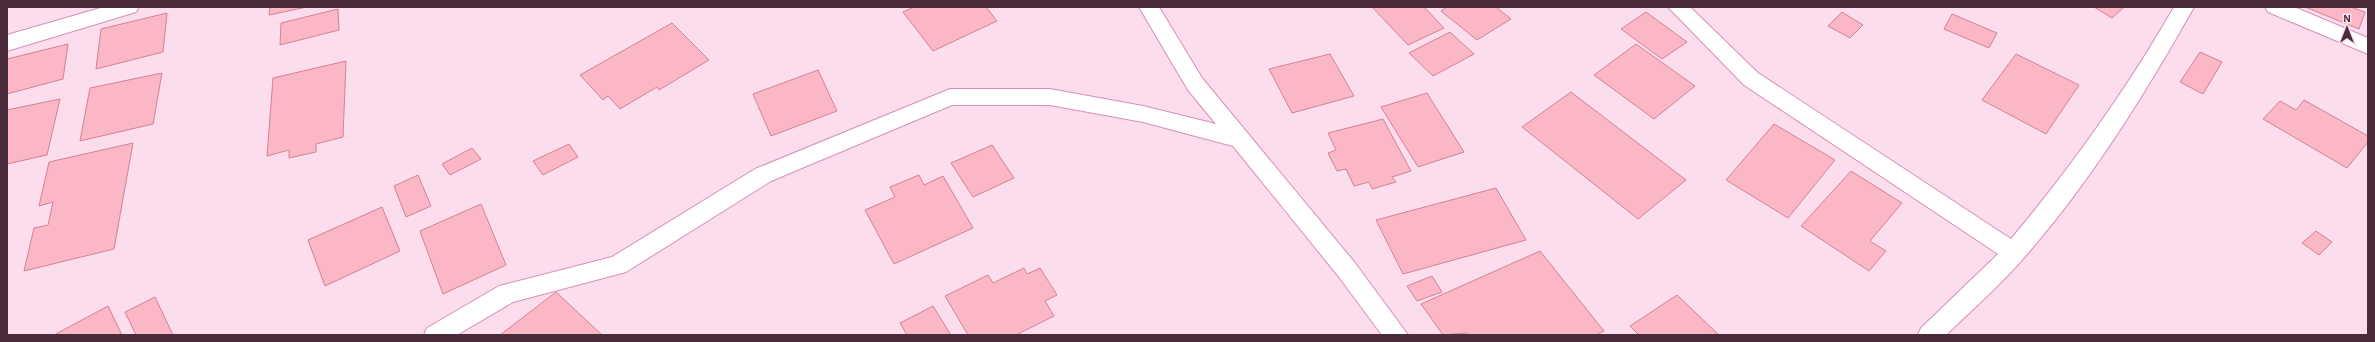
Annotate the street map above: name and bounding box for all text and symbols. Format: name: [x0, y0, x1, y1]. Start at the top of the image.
north arrow: [2327, 8, 2367, 48]
text: N: [2343, 13, 2351, 24]

